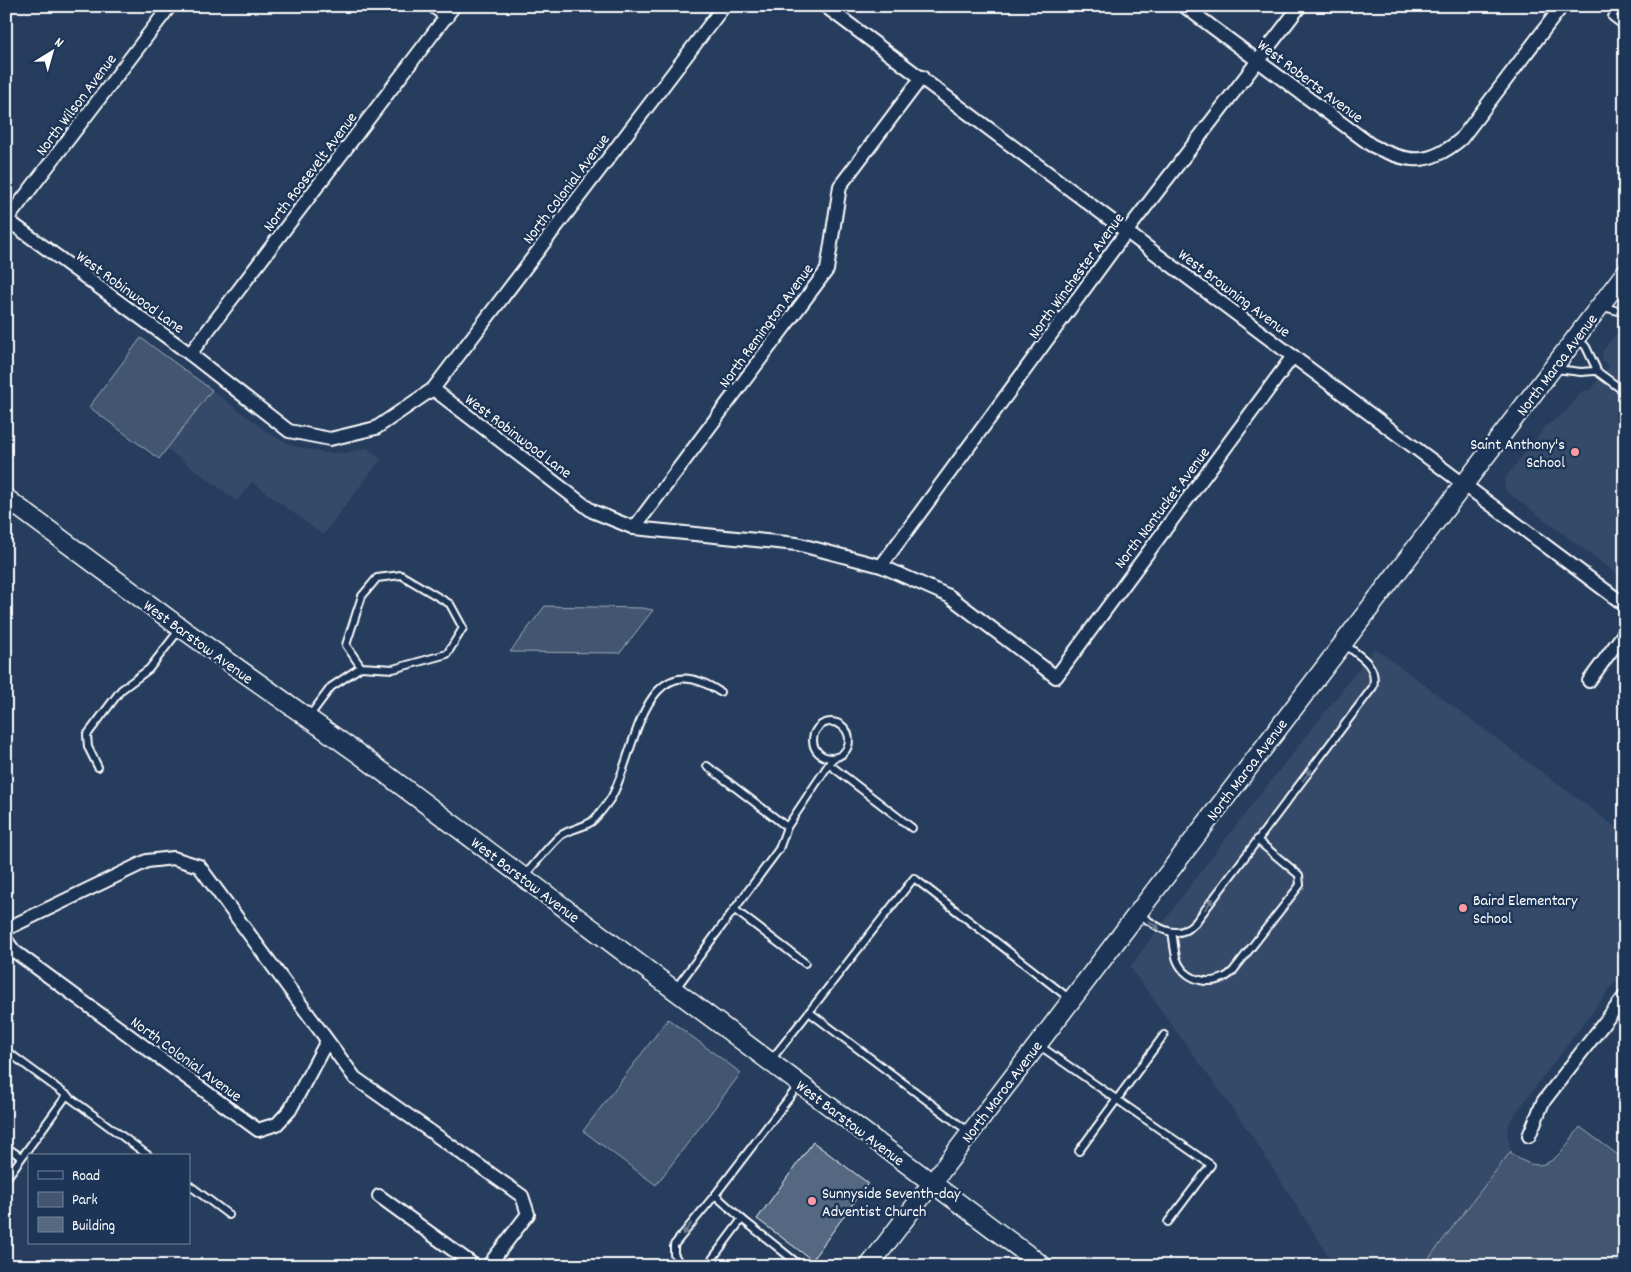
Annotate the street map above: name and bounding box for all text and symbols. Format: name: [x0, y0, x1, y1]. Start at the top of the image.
north arrow: [28, 28, 78, 78]
text: N: [50, 33, 67, 53]
street label: West Roberts Avenue: [1252, 34, 1367, 130]
street label: North Wilson Avenue: [31, 50, 123, 161]
street label: North Roosevelt Avenue: [258, 108, 364, 237]
street label: North Colonial Avenue: [518, 130, 616, 249]
street label: North Winchester Avenue: [1023, 209, 1131, 344]
street label: West Browning Avenue: [1172, 244, 1295, 344]
street label: West Robinwood Lane: [71, 246, 188, 340]
street label: North Remington Avenue: [714, 259, 820, 393]
street label: North Maroa Avenue: [1512, 310, 1604, 421]
street label: West Robinwood Lane: [459, 389, 576, 485]
place label: Saint Anthony's School: [1470, 434, 1565, 475]
street label: North Nantucket Avenue: [1110, 443, 1216, 574]
marker: Saint Anthony's School: [1569, 446, 1581, 458]
street label: West Barstow Avenue: [138, 595, 257, 691]
street label: North Maroa Avenue: [1202, 715, 1294, 826]
one-way arrow: [1301, 769, 1312, 782]
street label: West Barstow Avenue: [465, 832, 584, 930]
place label: Baird Elementary School: [1473, 890, 1578, 931]
one-way arrow: [1203, 898, 1214, 911]
marker: Baird Elementary School: [1457, 902, 1469, 914]
one-way arrow: [1147, 920, 1161, 930]
street label: North Colonial Avenue: [125, 1012, 246, 1108]
street label: North Maroa Avenue: [957, 1037, 1049, 1148]
street label: West Barstow Avenue: [790, 1075, 909, 1173]
legend: [28, 1154, 190, 1244]
text: Road: [72, 1166, 100, 1188]
place label: Sunnyside Seventh-day Adventist Church: [822, 1183, 961, 1224]
text: Park: [72, 1190, 98, 1212]
marker: Sunnyside Seventh-day Adventist Church: [806, 1195, 818, 1207]
text: Building: [72, 1216, 115, 1238]
one-way arrow: [681, 1222, 692, 1235]

